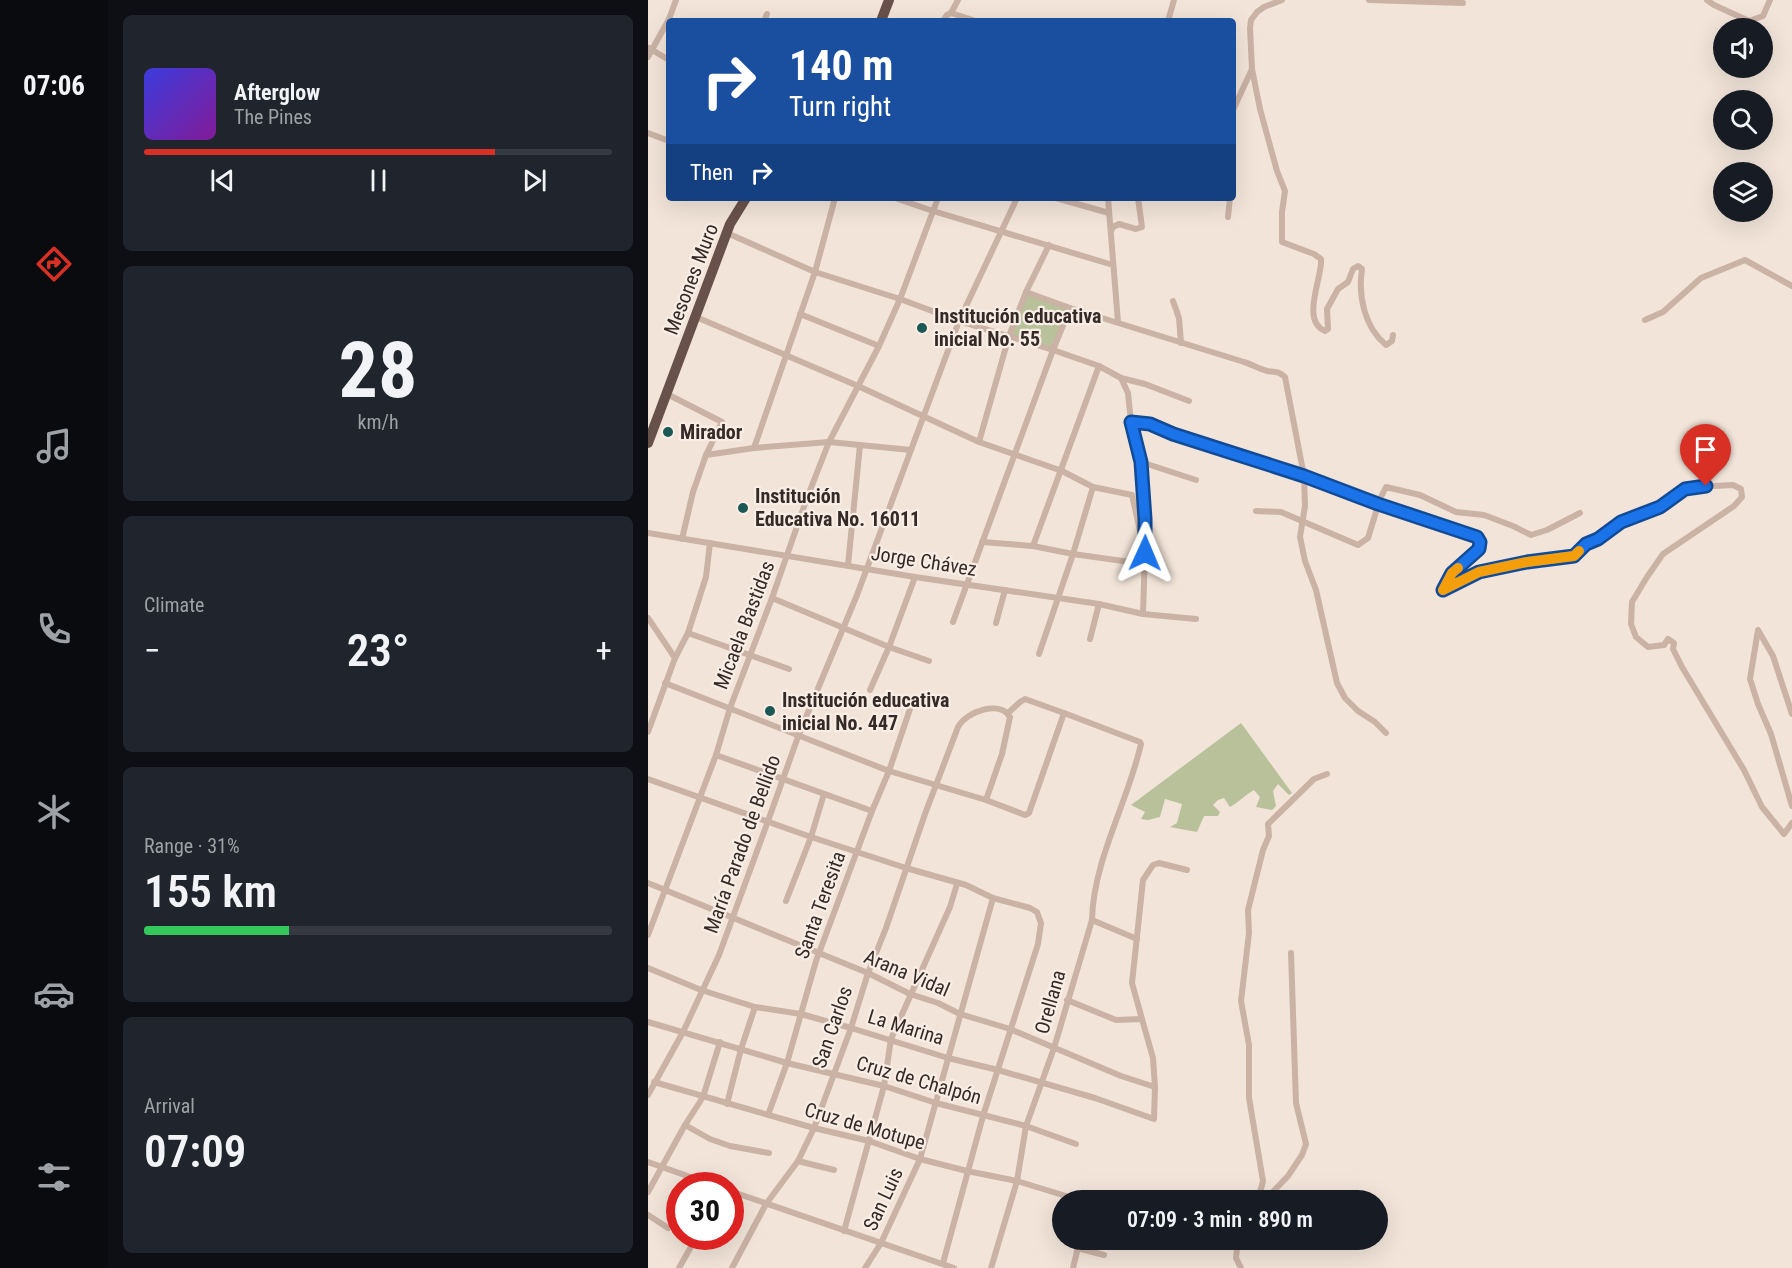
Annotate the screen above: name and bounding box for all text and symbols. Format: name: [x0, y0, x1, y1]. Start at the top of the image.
map controls: [1713, 18, 1773, 222]
button: sound: [1713, 18, 1773, 78]
text: 140 m: [789, 41, 894, 90]
icon: right: [690, 42, 768, 120]
text: 07:06: [23, 70, 85, 102]
text: Afterglow: [234, 80, 320, 105]
button: search: [1713, 90, 1773, 150]
text: Turn right: [789, 91, 891, 123]
text: The Pines: [234, 105, 312, 129]
icon: right: [745, 156, 778, 189]
text: Then: [690, 160, 733, 185]
button: layers: [1713, 162, 1773, 222]
icon: previous: [206, 164, 239, 197]
icon: pause: [362, 164, 395, 197]
icon: next: [518, 164, 551, 197]
street label: Mesones Muro: [659, 220, 723, 338]
icon: directions: [33, 243, 75, 285]
place label: Institución educativa inicial No. 55: [934, 304, 1101, 351]
marker: Institución educativa inicial No. 55: [915, 321, 929, 335]
text: 28: [339, 325, 417, 416]
text: km/h: [357, 410, 399, 434]
place label: Mirador: [680, 420, 743, 444]
pin: [1680, 424, 1731, 486]
icon: music: [33, 425, 75, 467]
marker: Mirador: [661, 425, 675, 439]
icon: arrive: [1689, 433, 1722, 466]
place label: Institución Educativa No. 16011: [755, 484, 920, 531]
marker: Institución Educativa No. 16011: [736, 501, 750, 515]
position arrow: [1113, 521, 1177, 585]
street label: Jorge Chávez: [870, 541, 978, 581]
street label: Micaela Bastidas: [709, 557, 779, 693]
text: Climate: [144, 593, 204, 617]
icon: phone: [33, 608, 75, 650]
text: 23°: [347, 624, 409, 677]
text: −: [144, 631, 161, 670]
text: +: [596, 631, 612, 670]
place label: Institución educativa inicial No. 447: [782, 688, 949, 735]
marker: Institución educativa inicial No. 447: [763, 704, 777, 718]
street label: María Parado de Bellido: [699, 752, 785, 936]
icon: climate: [33, 791, 75, 833]
text: Range · 31%: [144, 834, 240, 858]
street label: Santa Teresita: [789, 848, 851, 962]
text: 155 km: [144, 865, 277, 918]
street label: Arana Vidal: [861, 944, 953, 1002]
street label: Orellana: [1029, 967, 1071, 1037]
icon: car: [33, 973, 75, 1015]
street label: San Carlos: [807, 983, 857, 1071]
street label: La Marina: [865, 1004, 947, 1050]
street label: Cruz de Chalpón: [854, 1051, 984, 1109]
text: Arrival: [144, 1094, 195, 1118]
street label: Cruz de Motupe: [802, 1097, 928, 1155]
text: 07:09: [144, 1125, 246, 1178]
icon: filters: [33, 1156, 75, 1198]
street label: San Luis: [858, 1164, 908, 1234]
speed limit sign: 30: [666, 1172, 744, 1250]
text: 07:09 · 3 min · 890 m: [1127, 1207, 1313, 1232]

